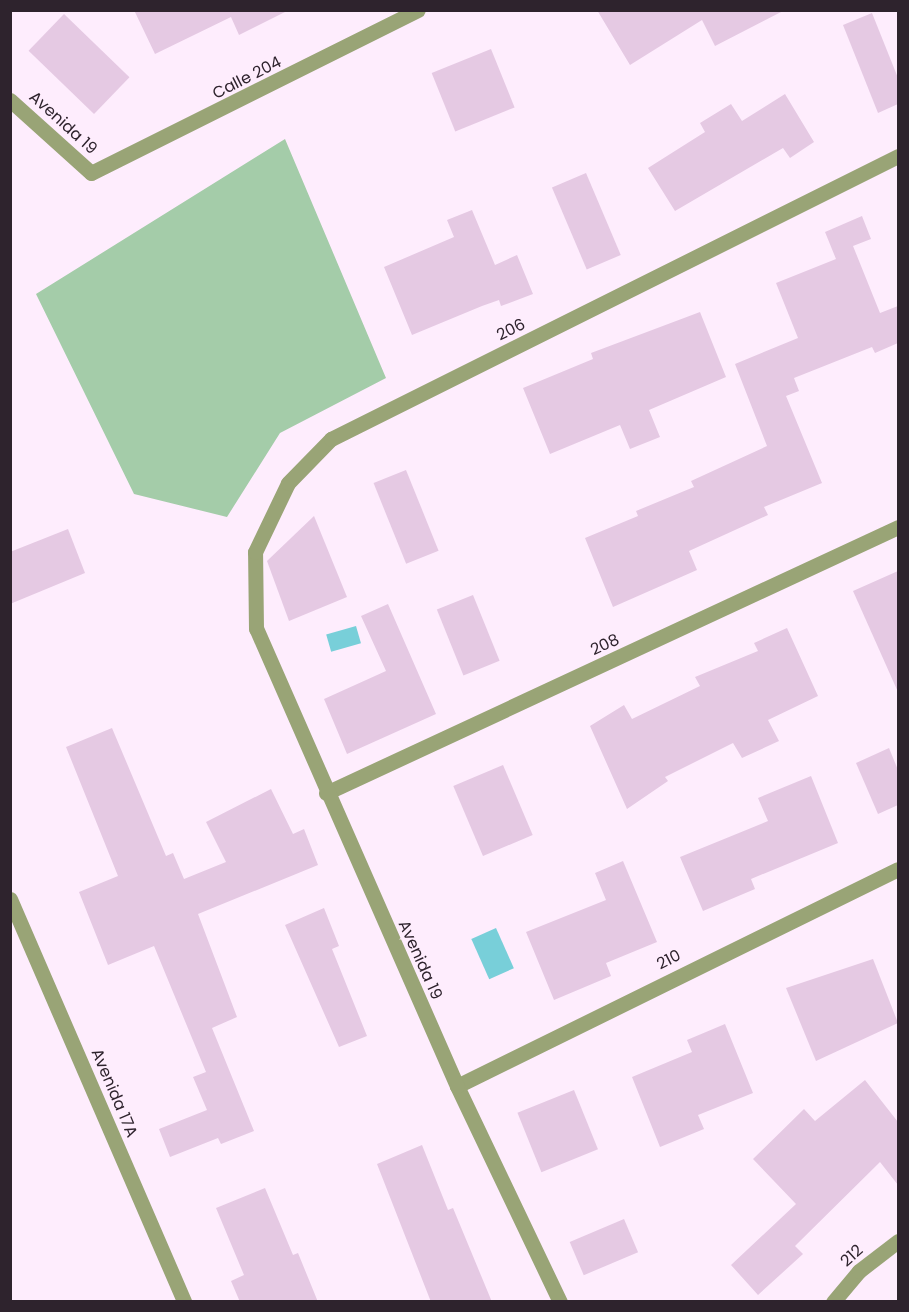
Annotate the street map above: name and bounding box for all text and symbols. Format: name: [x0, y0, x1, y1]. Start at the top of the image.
street label: Calle 204: [209, 53, 285, 103]
street label: Avenida 19: [25, 87, 101, 159]
street label: 206: [494, 315, 528, 345]
street label: 208: [588, 630, 622, 660]
street label: Avenida 19: [394, 917, 446, 1003]
street label: 210: [654, 946, 684, 974]
street label: Avenida 17A: [87, 1046, 141, 1140]
street label: 212: [837, 1241, 867, 1271]

